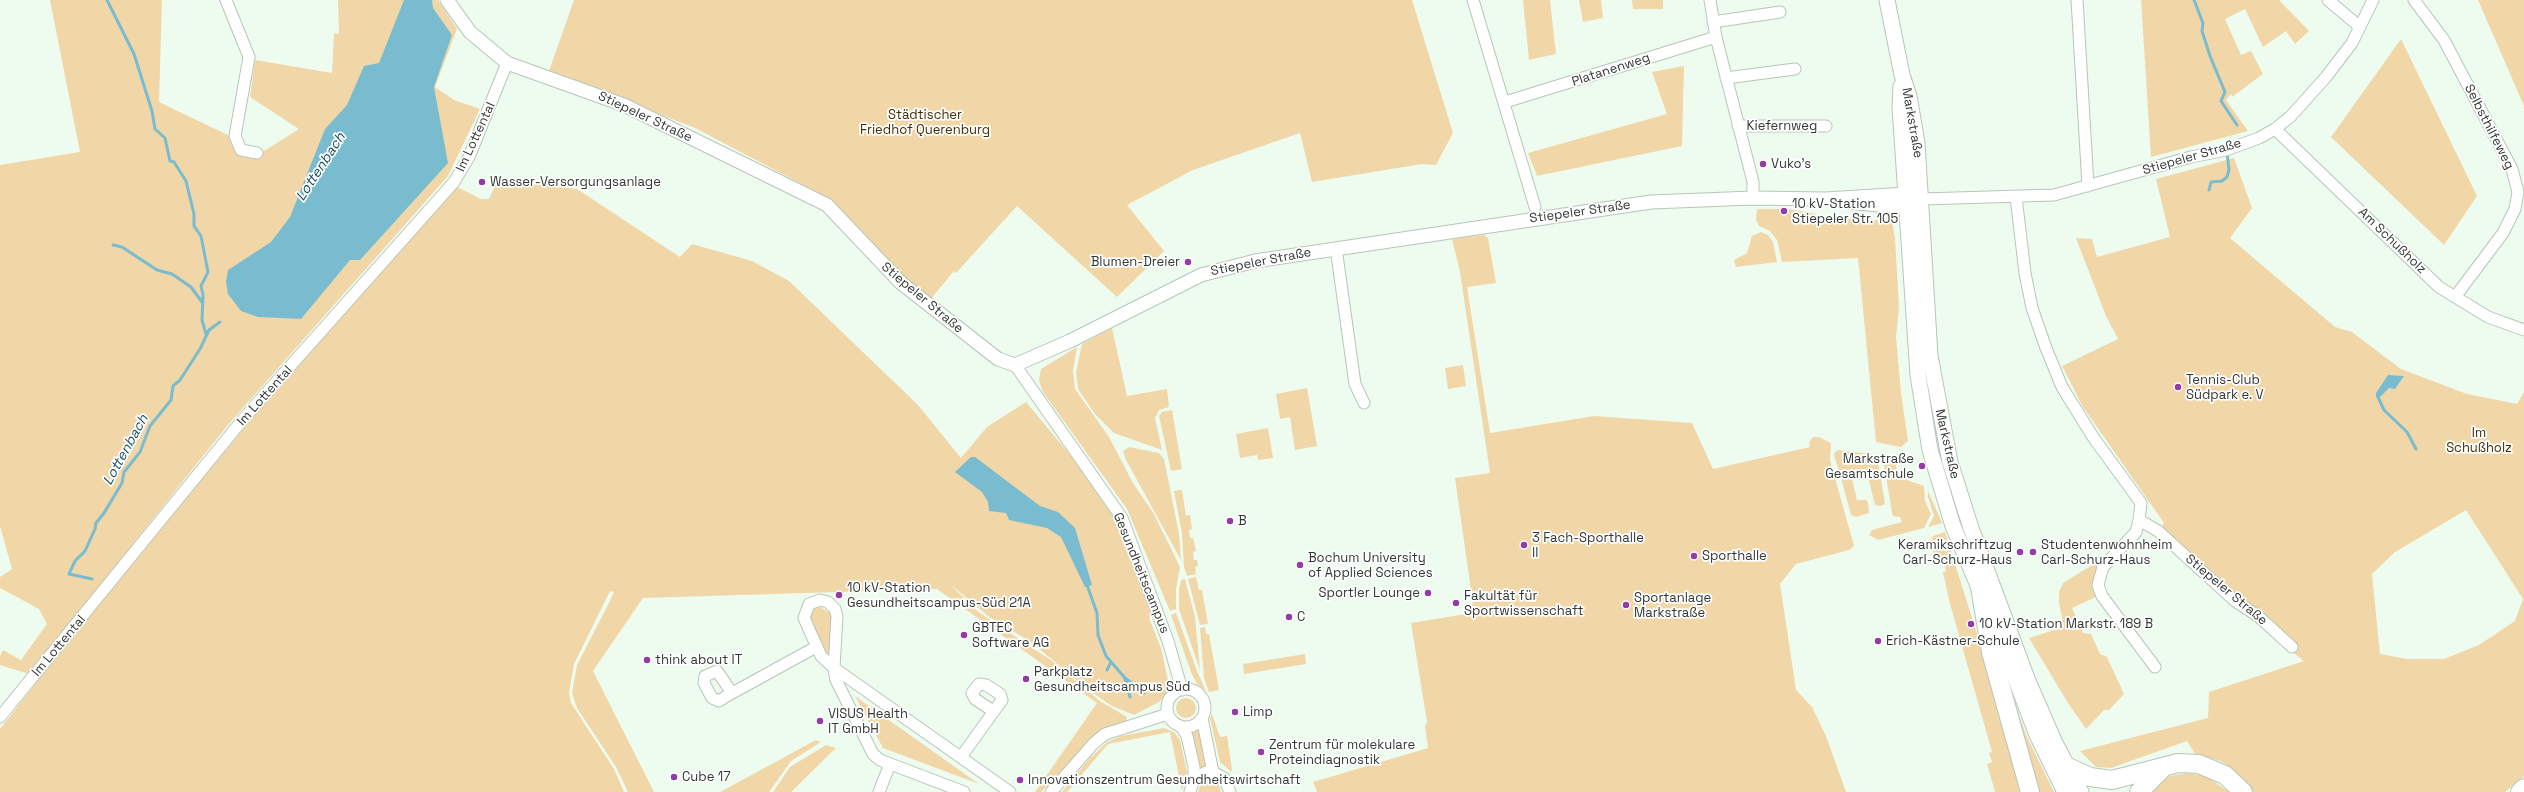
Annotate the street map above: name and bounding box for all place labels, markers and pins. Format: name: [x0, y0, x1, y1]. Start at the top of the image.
place label: Vuko's: [1771, 156, 1811, 172]
marker: Vuko's: [1758, 159, 1768, 169]
place label: Wasser-Versorgungsanlage: [490, 174, 661, 190]
marker: Wasser-Versorgungsanlage: [477, 177, 487, 187]
place label: 10 kV-Station Stiepeler Str. 105: [1792, 196, 1898, 227]
marker: 10 kV-Station Stiepeler Str. 105: [1779, 206, 1789, 216]
place label: Blumen-Dreier: [1091, 254, 1180, 270]
marker: Blumen-Dreier: [1183, 257, 1193, 267]
place label: Tennis-Club Südpark e. V: [2186, 372, 2264, 403]
marker: Tennis-Club Südpark e. V: [2173, 382, 2183, 392]
place label: Markstraße Gesamtschule: [1825, 451, 1914, 482]
marker: Markstraße Gesamtschule: [1917, 461, 1927, 471]
place label: B: [1238, 513, 1247, 529]
marker: B: [1225, 516, 1235, 526]
place label: 3 Fach-Sporthalle II: [1532, 530, 1644, 561]
place label: Keramikschriftzug Carl-Schurz-Haus: [1898, 537, 2012, 568]
place label: Studentenwohnheim Carl-Schurz-Haus: [2041, 537, 2172, 568]
marker: 3 Fach-Sporthalle II: [1519, 540, 1529, 550]
marker: Keramikschriftzug Carl-Schurz-Haus: [2015, 547, 2025, 557]
marker: Studentenwohnheim Carl-Schurz-Haus: [2028, 547, 2038, 557]
place label: Sporthalle: [1702, 548, 1767, 564]
place label: Bochum University of Applied Sciences: [1308, 550, 1432, 581]
marker: Sporthalle: [1689, 551, 1699, 561]
marker: Bochum University of Applied Sciences: [1295, 560, 1305, 570]
place label: 10 kV-Station Gesundheitscampus-Süd 21A: [847, 580, 1031, 611]
place label: Sportler Lounge: [1319, 585, 1420, 601]
marker: Sportler Lounge: [1423, 588, 1433, 598]
place label: Fakultät für Sportwissenschaft: [1464, 588, 1583, 619]
marker: 10 kV-Station Gesundheitscampus-Süd 21A: [834, 590, 844, 600]
place label: Sportanlage Markstraße: [1634, 590, 1711, 621]
marker: Fakultät für Sportwissenschaft: [1451, 598, 1461, 608]
marker: Sportanlage Markstraße: [1621, 600, 1631, 610]
place label: C: [1297, 609, 1305, 625]
marker: C: [1284, 612, 1294, 622]
place label: 10 kV-Station Markstr. 189 B: [1979, 616, 2153, 632]
marker: 10 kV-Station Markstr. 189 B: [1966, 619, 1976, 629]
place label: GBTEC Software AG: [972, 620, 1049, 651]
marker: GBTEC Software AG: [959, 630, 969, 640]
place label: Erich-Kästner-Schule: [1886, 633, 2020, 649]
marker: Erich-Kästner-Schule: [1873, 636, 1883, 646]
place label: think about IT: [655, 652, 742, 668]
marker: think about IT: [642, 655, 652, 665]
place label: Parkplatz Gesundheitscampus Süd: [1034, 664, 1190, 695]
marker: Parkplatz Gesundheitscampus Süd: [1021, 674, 1031, 684]
place label: Limp: [1243, 704, 1273, 720]
place label: VISUS Health IT GmbH: [828, 706, 908, 737]
marker: Limp: [1230, 707, 1240, 717]
marker: VISUS Health IT GmbH: [815, 716, 825, 726]
place label: Zentrum für molekulare Proteindiagnostik: [1269, 737, 1415, 768]
marker: Zentrum für molekulare Proteindiagnostik: [1256, 747, 1266, 757]
place label: Cube 17: [682, 769, 730, 785]
marker: Cube 17: [669, 772, 679, 782]
place label: Innovationszentrum Gesundheitswirtschaft: [1028, 772, 1301, 788]
marker: Innovationszentrum Gesundheitswirtschaft: [1015, 775, 1025, 785]

